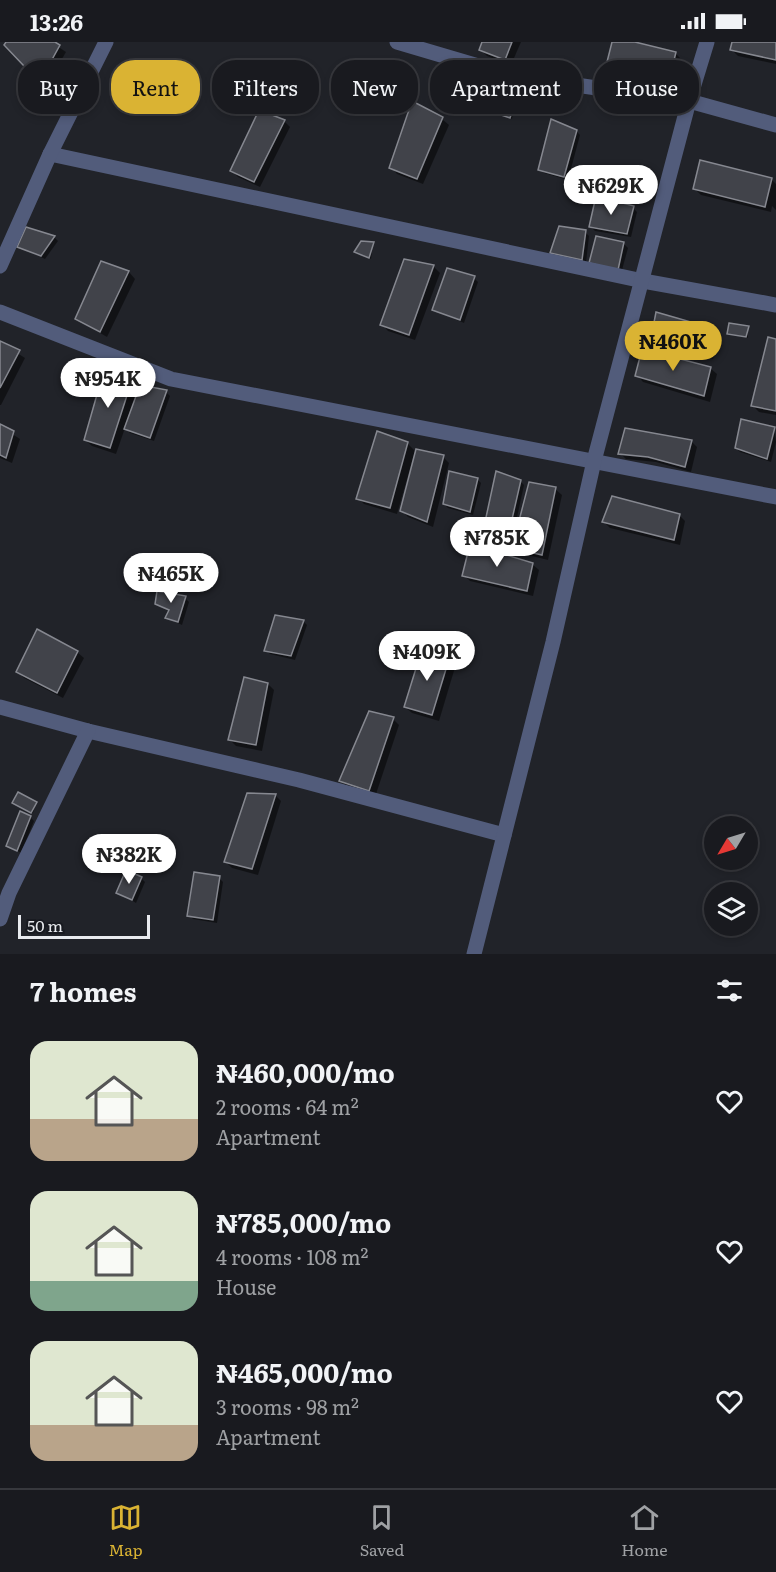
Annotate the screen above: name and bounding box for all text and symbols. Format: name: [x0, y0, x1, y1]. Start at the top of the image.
text: 13:26: [30, 5, 83, 38]
chip: Buy: [18, 60, 99, 114]
chip: Rent: [111, 60, 200, 114]
chip: Filters: [212, 60, 319, 114]
chip: New: [331, 60, 418, 114]
chip: Apartment: [430, 60, 582, 114]
chip: House: [594, 60, 699, 114]
pin: ₦629K: [569, 165, 653, 216]
text: ₦629K: [578, 169, 644, 199]
pin: ₦460K: [631, 321, 715, 372]
text: ₦460K: [639, 325, 707, 355]
pin: ₦954K: [66, 358, 150, 409]
text: ₦954K: [75, 362, 141, 392]
pin: ₦785K: [455, 517, 539, 568]
text: ₦785K: [464, 521, 530, 551]
pin: ₦465K: [129, 553, 213, 604]
text: ₦465K: [138, 557, 204, 587]
pin: ₦409K: [385, 631, 469, 682]
text: ₦409K: [393, 635, 461, 665]
north arrow: [704, 816, 758, 870]
map controls: [704, 816, 758, 936]
pin: ₦382K: [87, 834, 171, 885]
text: ₦382K: [96, 838, 162, 868]
button: layers: [704, 882, 758, 936]
scale bar: [18, 912, 150, 940]
text: 50 m: [27, 913, 63, 937]
text: 7 homes: [30, 971, 136, 1010]
icon: filters: [713, 974, 746, 1007]
text: ₦460,000/mo: [216, 1052, 395, 1091]
icon: home: [78, 1065, 150, 1137]
icon: heart: [713, 1085, 746, 1118]
text: 2 rooms · 64 m²: [216, 1091, 359, 1121]
text: Apartment: [216, 1121, 321, 1151]
text: ₦785,000/mo: [216, 1202, 391, 1241]
icon: home: [78, 1215, 150, 1287]
icon: heart: [713, 1235, 746, 1268]
text: 4 rooms · 108 m²: [216, 1241, 368, 1271]
text: House: [216, 1271, 276, 1301]
text: ₦465,000/mo: [216, 1352, 393, 1391]
icon: home: [78, 1365, 150, 1437]
icon: heart: [713, 1385, 746, 1418]
text: 3 rooms · 98 m²: [216, 1391, 359, 1421]
text: Apartment: [216, 1421, 321, 1451]
tab: Map: [109, 1501, 143, 1561]
tab: Saved: [360, 1501, 404, 1561]
tab: Home: [621, 1501, 667, 1561]

